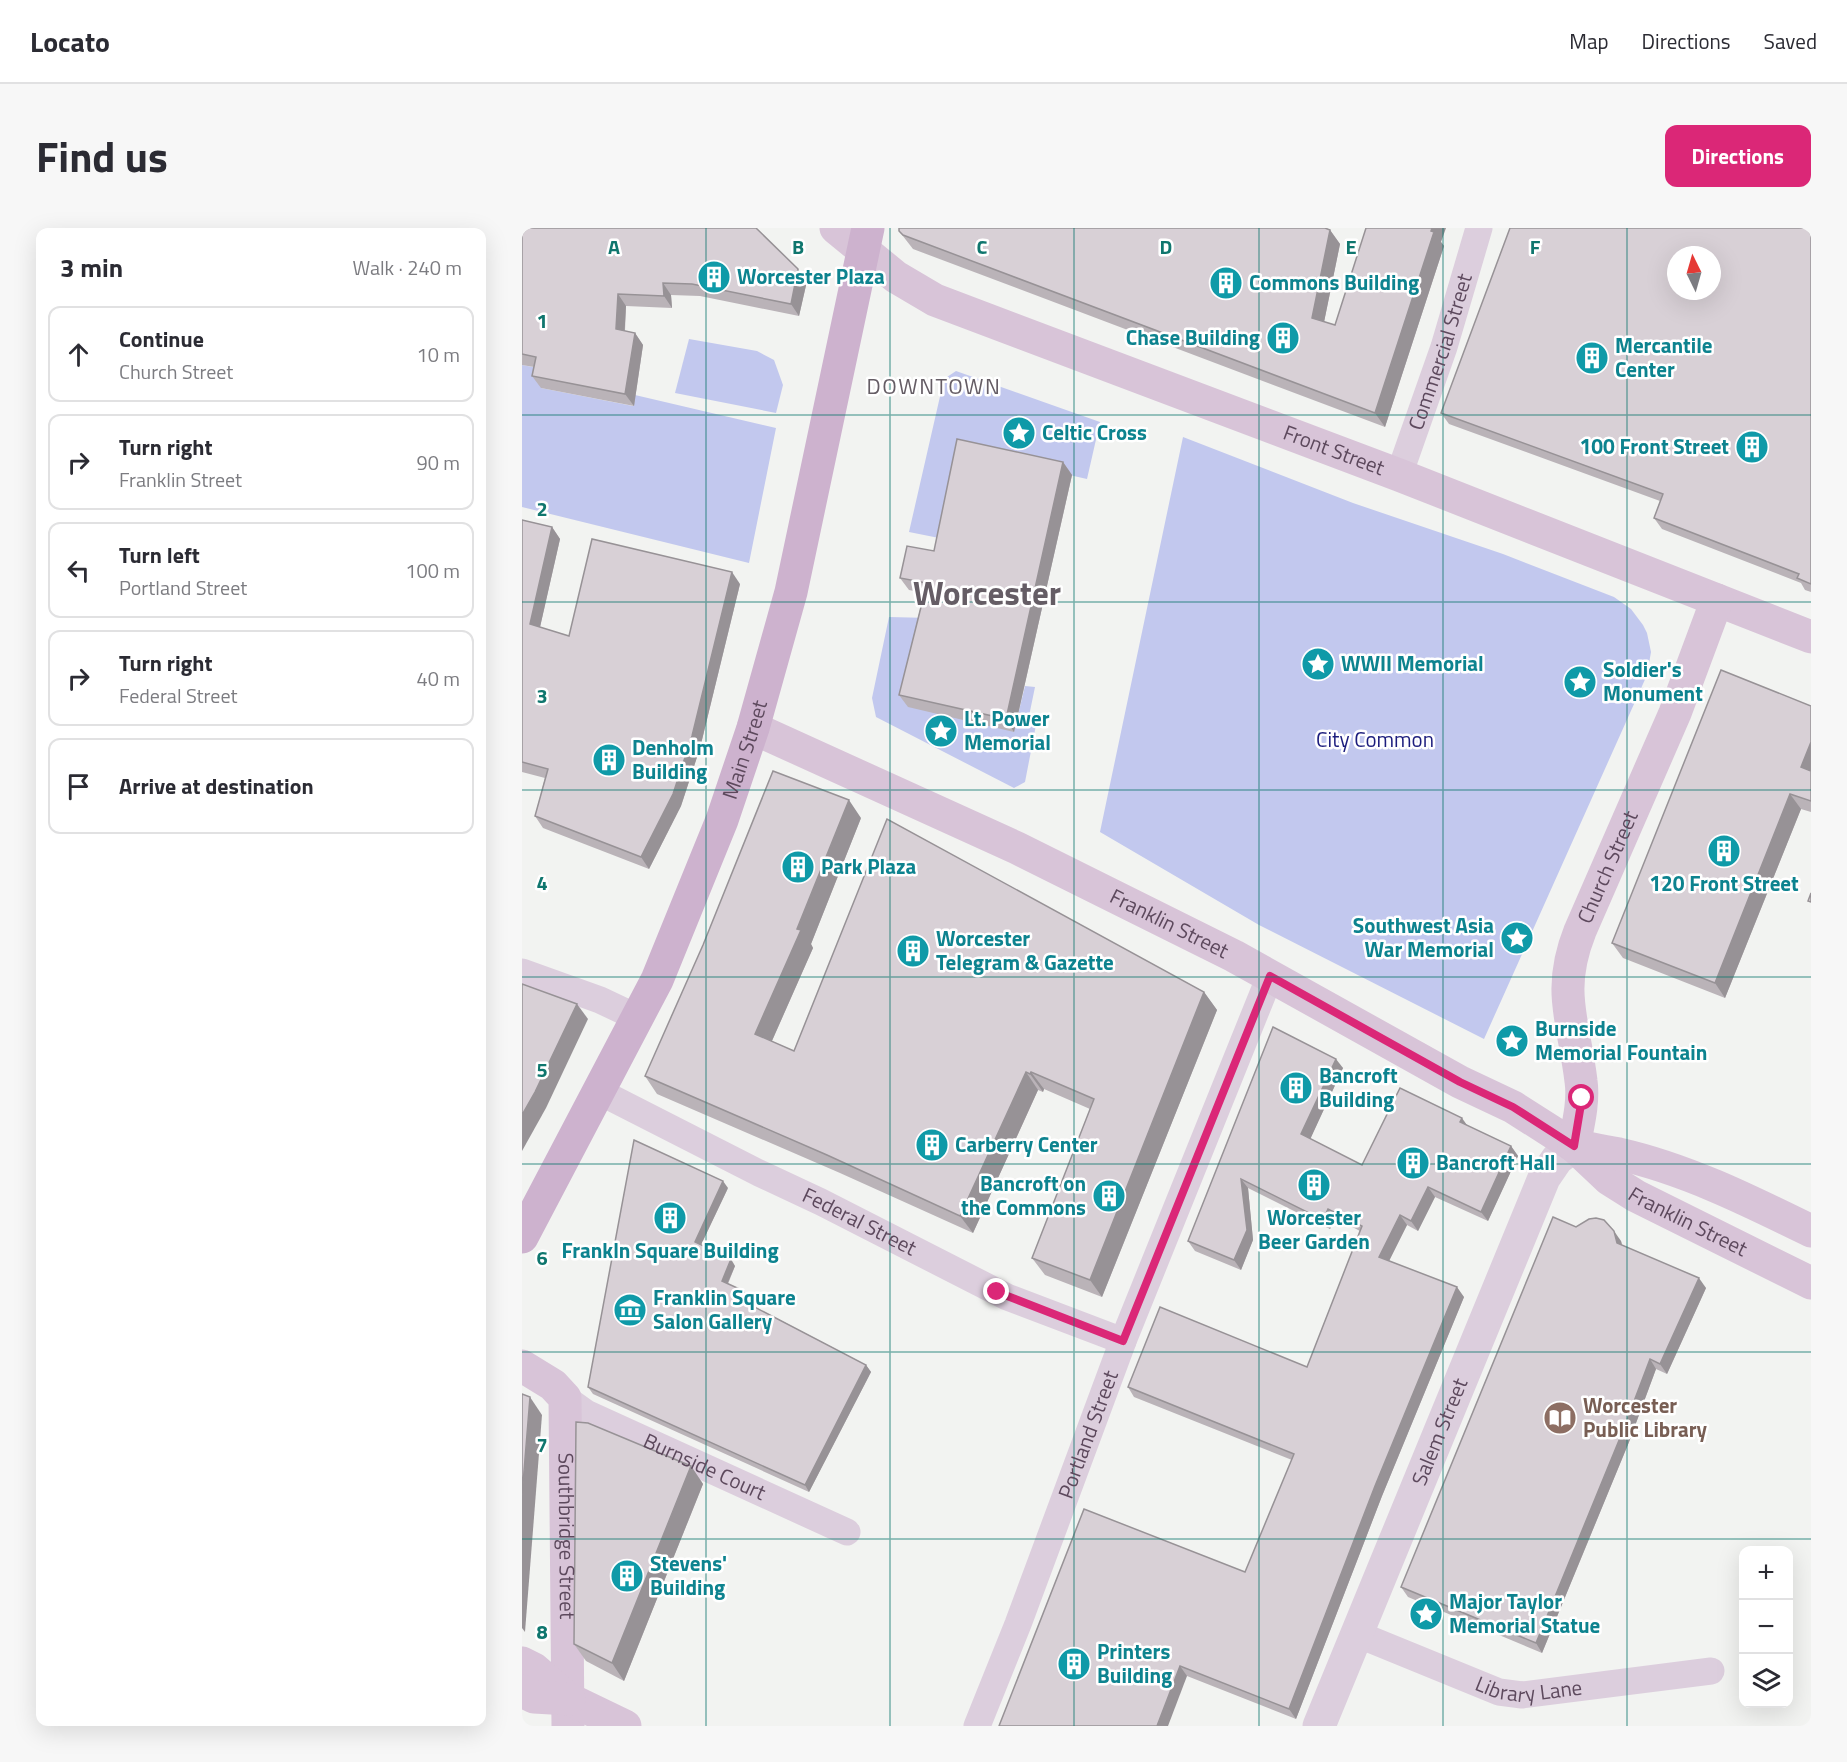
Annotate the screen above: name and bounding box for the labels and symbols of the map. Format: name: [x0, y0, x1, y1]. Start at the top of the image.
text: A: [608, 231, 620, 262]
text: B: [792, 231, 804, 262]
text: C: [977, 231, 988, 262]
text: D: [1160, 231, 1172, 262]
text: E: [1345, 231, 1357, 262]
text: F: [1530, 231, 1541, 262]
north arrow: [1667, 246, 1721, 300]
building icon: Worcester Plaza: [696, 259, 732, 295]
place label: Worcester Plaza: [737, 260, 885, 292]
building icon: Commons Building: [1208, 265, 1244, 301]
place label: Commons Building: [1249, 266, 1419, 298]
street label: Commercial Street: [1399, 269, 1480, 434]
text: 1: [536, 305, 548, 336]
building icon: Chase Building: [1265, 320, 1301, 356]
place label: Chase Building: [1126, 321, 1260, 353]
place label: Mercantile Center: [1615, 329, 1713, 385]
building icon: Mercantile Center: [1574, 340, 1610, 376]
district label: DOWNTOWN: [867, 369, 1001, 403]
place icon: Celtic Cross: [1001, 415, 1037, 451]
place label: Celtic Cross: [1042, 416, 1147, 448]
street label: Front Street: [1279, 416, 1390, 483]
building icon: 100 Front Street: [1734, 429, 1770, 465]
place label: 100 Front Street: [1580, 430, 1729, 462]
text: 2: [536, 493, 548, 524]
district label: Worcester: [913, 568, 1061, 618]
place icon: WWII Memorial: [1300, 646, 1336, 682]
place label: WWII Memorial: [1341, 647, 1484, 679]
place label: Soldier's Monument: [1603, 653, 1703, 709]
place icon: Soldier's Monument: [1562, 664, 1598, 700]
text: 3: [536, 680, 548, 711]
street label: Main Street: [713, 696, 775, 803]
place label: Lt. Power Memorial: [964, 702, 1051, 758]
place icon: Lt. Power Memorial: [923, 713, 959, 749]
park label: City Common: [1316, 723, 1434, 755]
place label: Denholm Building: [632, 731, 714, 787]
building icon: Denholm Building: [591, 742, 627, 778]
street label: Church Street: [1568, 805, 1646, 928]
building icon: 120 Front Street: [1706, 833, 1742, 869]
building icon: Park Plaza: [780, 849, 816, 885]
place label: Park Plaza: [821, 850, 917, 882]
text: 4: [536, 867, 548, 898]
place label: 120 Front Street: [1649, 867, 1799, 899]
street label: Franklin Street: [1105, 880, 1235, 966]
place label: Southwest Asia War Memorial: [1353, 909, 1494, 965]
place icon: Southwest Asia War Memorial: [1499, 920, 1535, 956]
place label: Worcester Telegram & Gazette: [936, 922, 1114, 978]
building icon: Worcester Telegram & Gazette: [895, 933, 931, 969]
place label: Burnside Memorial Fountain: [1535, 1012, 1707, 1068]
place icon: Burnside Memorial Fountain: [1494, 1023, 1530, 1059]
text: 5: [536, 1054, 548, 1085]
place label: Bancroft Building: [1319, 1059, 1398, 1115]
building icon: Bancroft Building: [1278, 1070, 1314, 1106]
route start: [1568, 1084, 1594, 1110]
building icon: Carberry Center: [914, 1127, 950, 1163]
place label: Carberry Center: [955, 1128, 1098, 1160]
building icon: Bancroft Hall: [1395, 1145, 1431, 1181]
place label: Bancroft Hall: [1436, 1146, 1556, 1178]
place label: Bancroft on the Commons: [961, 1167, 1086, 1223]
building icon: Worcester Beer Garden: [1296, 1167, 1332, 1203]
street label: Federal Street: [797, 1178, 923, 1264]
building icon: Bancroft on the Commons: [1091, 1178, 1127, 1214]
street label: Franklin Street: [1622, 1178, 1754, 1264]
building icon: Frankln Square Building: [652, 1200, 688, 1236]
place label: Worcester Beer Garden: [1258, 1201, 1370, 1257]
place label: Frankln Square Building: [561, 1234, 779, 1266]
text: 6: [536, 1242, 548, 1273]
route end: [983, 1278, 1009, 1304]
place label: Franklin Square Salon Gallery: [653, 1281, 796, 1337]
museum icon: Franklin Square Salon Gallery: [612, 1292, 648, 1328]
street label: Portland Street: [1049, 1365, 1126, 1503]
street label: Salem Street: [1402, 1372, 1475, 1490]
place label: Worcester Public Library: [1583, 1389, 1708, 1445]
library icon: Worcester Public Library: [1542, 1400, 1578, 1436]
street label: Burnside Court: [638, 1424, 772, 1508]
text: 7: [536, 1429, 548, 1460]
street label: Southbridge Street: [551, 1453, 584, 1620]
place label: Stevens' Building: [650, 1547, 727, 1603]
building icon: Stevens' Building: [609, 1558, 645, 1594]
place label: Major Taylor Memorial Statue: [1449, 1585, 1600, 1641]
place icon: Major Taylor Memorial Statue: [1408, 1596, 1444, 1632]
text: 8: [536, 1616, 548, 1647]
place label: Printers Building: [1097, 1635, 1172, 1691]
building icon: Printers Building: [1056, 1646, 1092, 1682]
street label: Library Lane: [1471, 1667, 1584, 1710]

